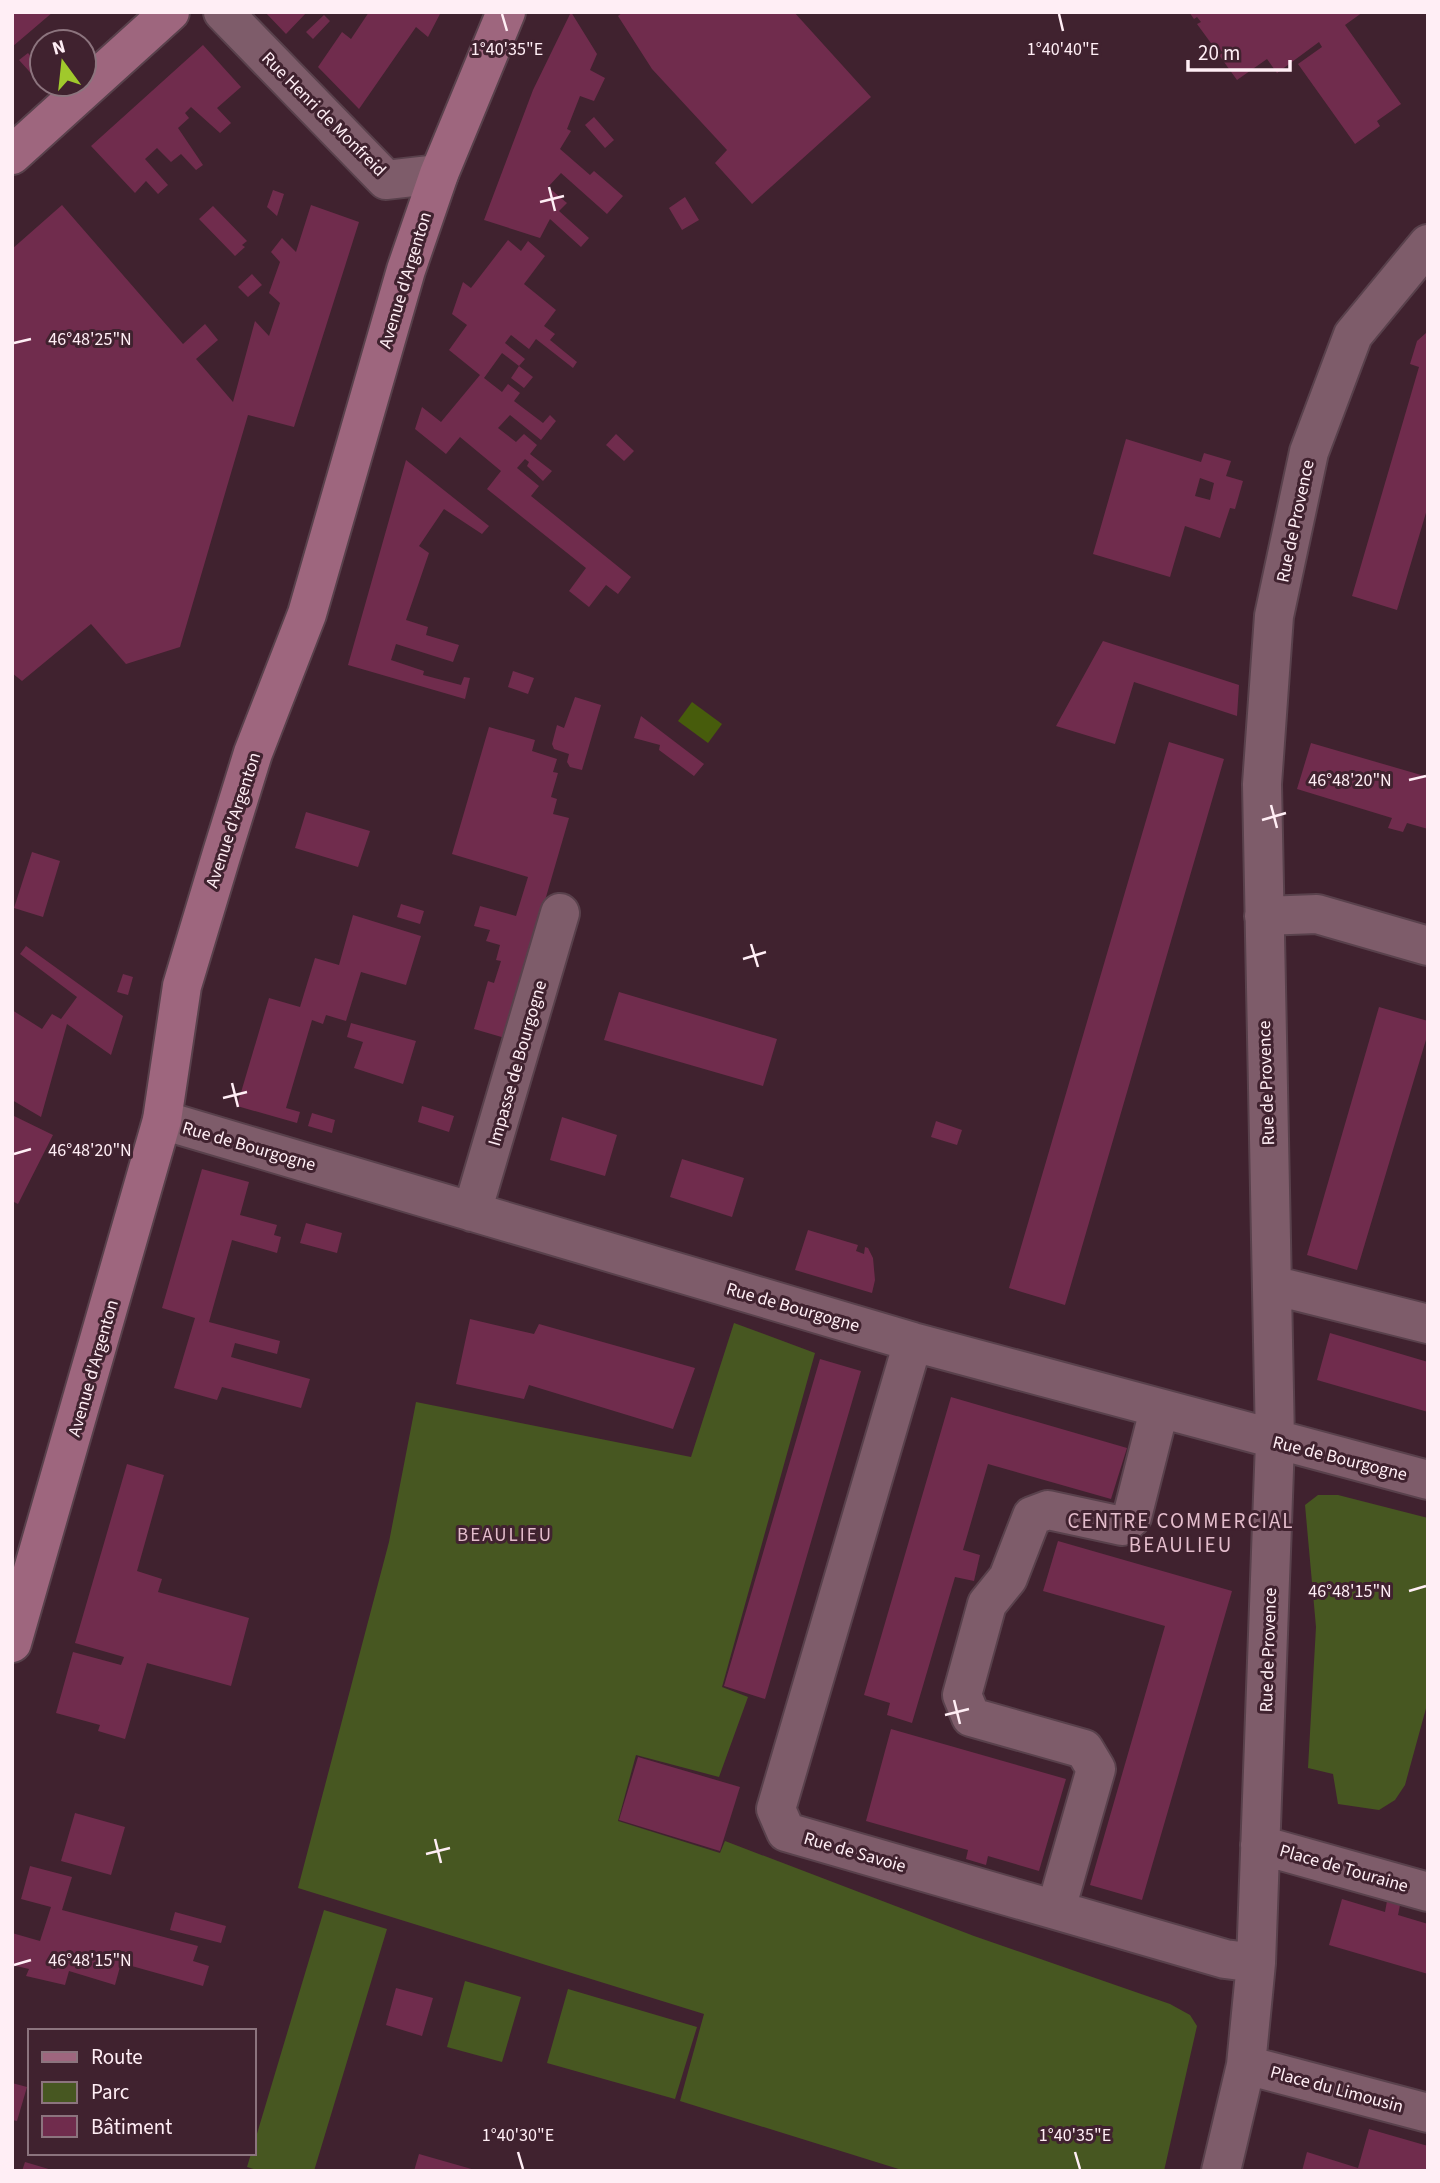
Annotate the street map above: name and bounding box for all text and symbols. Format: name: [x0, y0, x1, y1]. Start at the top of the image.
north arrow: [28, 28, 98, 98]
scale bar: [1188, 28, 1290, 72]
text: N: [49, 33, 69, 63]
text: 1°40'35"E: [471, 37, 543, 62]
text: 1°40'40"E: [1027, 37, 1099, 62]
text: 20 m: [1198, 38, 1240, 68]
street label: Rue Henri de Monfreid: [256, 46, 392, 182]
street label: Avenue d'Argenton: [373, 209, 438, 351]
text: 46°48'25"N: [48, 327, 132, 352]
street label: Rue de Provence: [1270, 457, 1321, 585]
street label: Avenue d'Argenton: [200, 749, 267, 891]
text: 46°48'20"N: [1308, 768, 1392, 793]
street label: Impasse de Bourgogne: [482, 977, 553, 1149]
street label: Rue de Provence: [1252, 1020, 1281, 1146]
street label: Rue de Bourgogne: [179, 1115, 319, 1177]
text: 46°48'20"N: [48, 1138, 132, 1163]
street label: Rue de Bourgogne: [723, 1276, 863, 1338]
street label: Avenue d'Argenton: [62, 1297, 125, 1440]
street label: Rue de Bourgogne: [1270, 1430, 1410, 1487]
district label: CENTRE COMMERCIAL BEAULIEU: [1067, 1506, 1295, 1560]
district label: BEAULIEU: [457, 1522, 553, 1549]
text: 46°48'15"N: [1308, 1579, 1392, 1604]
street label: Rue de Provence: [1254, 1587, 1283, 1713]
street label: Rue de Savoie: [801, 1826, 909, 1879]
street label: Place de Touraine: [1277, 1838, 1411, 1899]
text: 46°48'15"N: [48, 1948, 132, 1973]
legend: [28, 2029, 256, 2155]
text: Route: [91, 2042, 143, 2072]
street label: Place du Limousin: [1267, 2060, 1406, 2119]
text: Parc: [91, 2077, 130, 2107]
text: Bâtiment: [91, 2112, 172, 2142]
text: 1°40'30"E: [482, 2123, 554, 2148]
text: 1°40'35"E: [1039, 2123, 1111, 2148]

